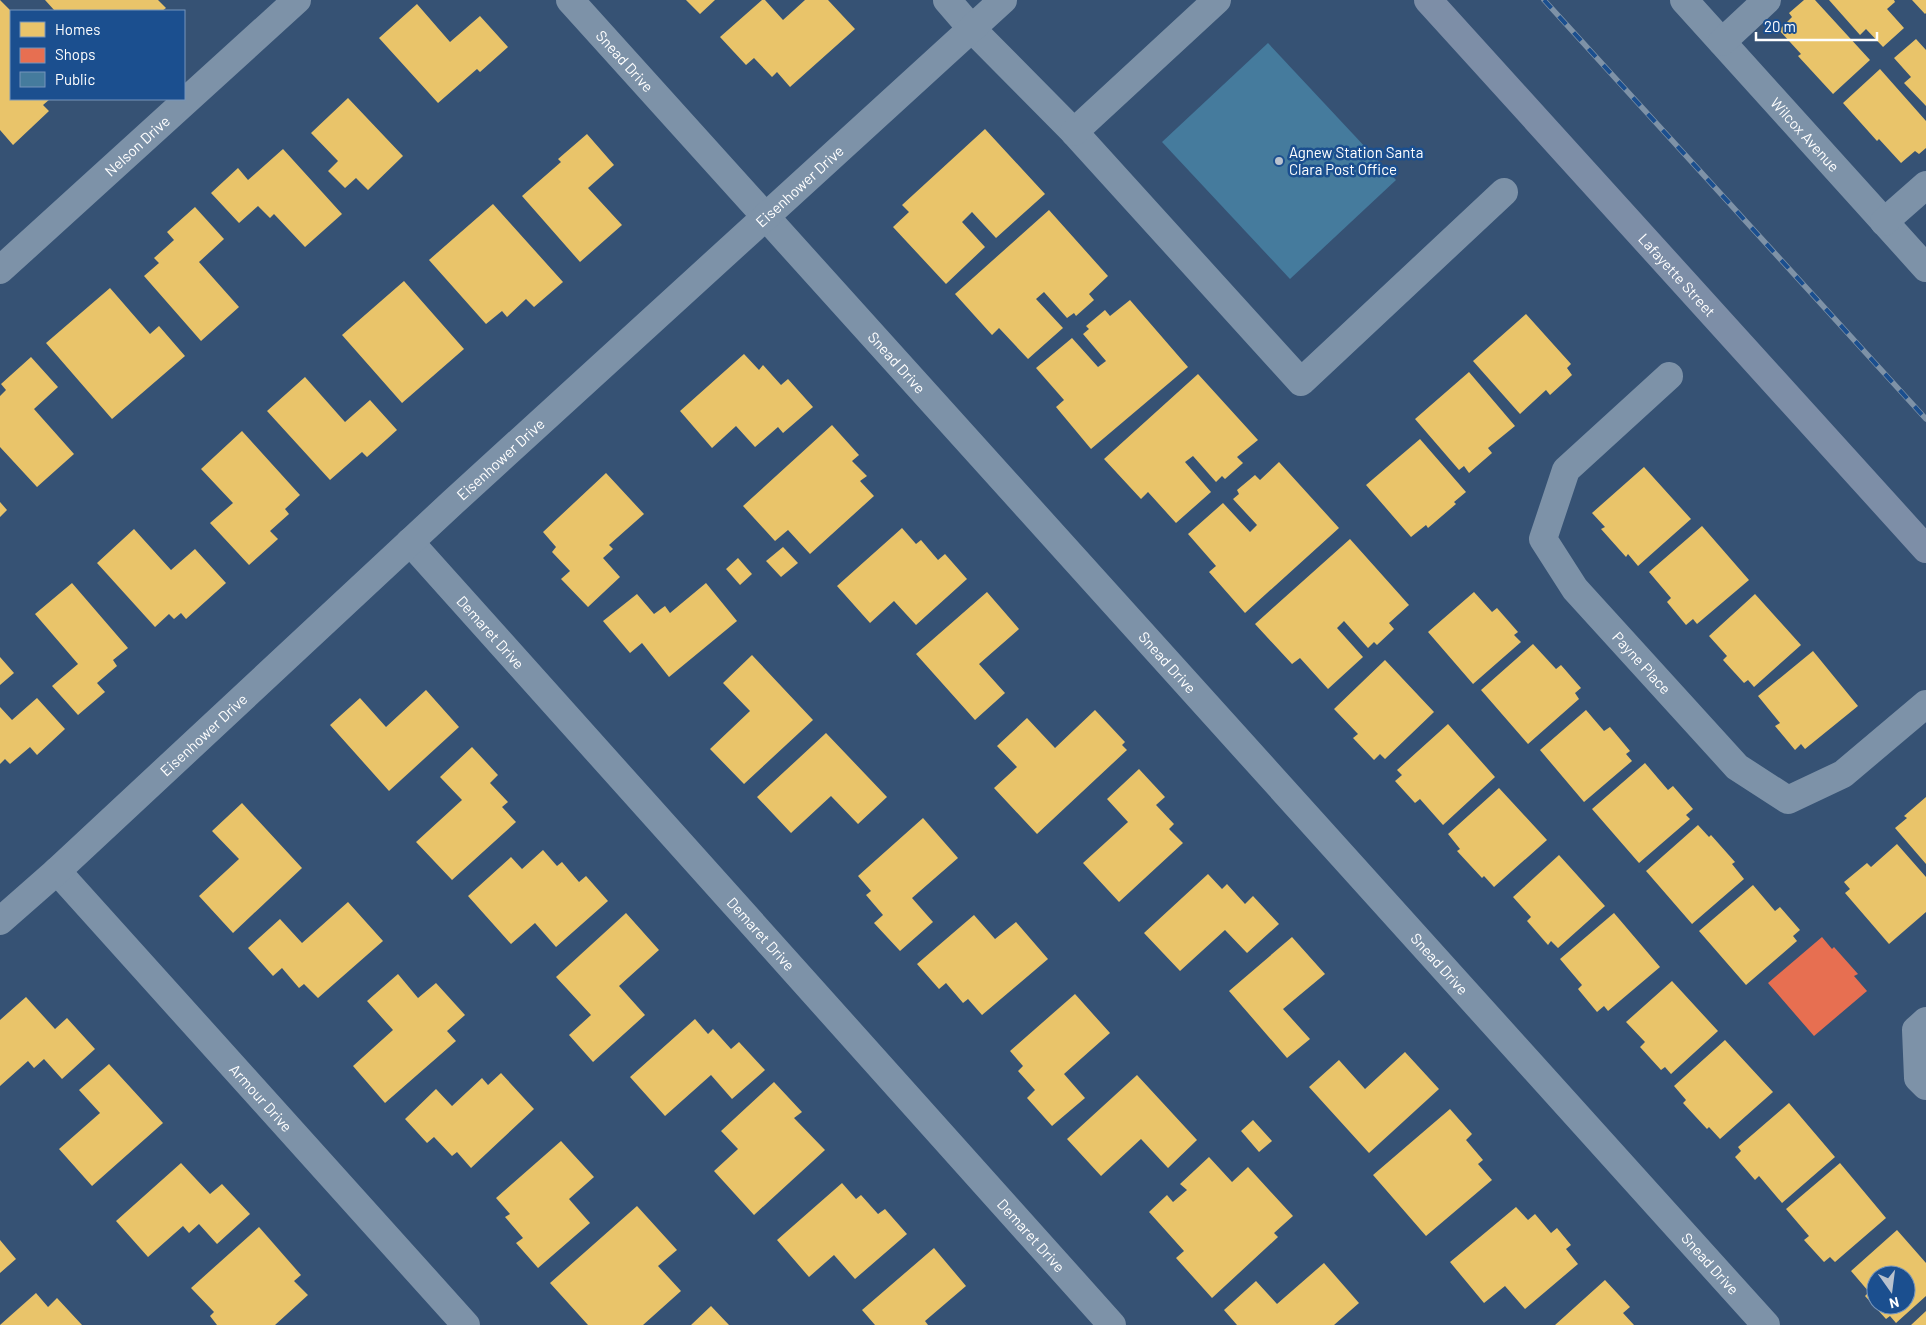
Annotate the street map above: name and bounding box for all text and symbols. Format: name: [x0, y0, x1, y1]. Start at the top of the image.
legend: [10, 10, 185, 100]
scale bar: [1756, 10, 1877, 42]
text: 20 m: [1764, 17, 1796, 35]
text: Homes: [55, 20, 100, 38]
street label: Snead Drive: [592, 26, 657, 95]
text: Shops: [55, 45, 95, 63]
text: Public: [55, 70, 95, 88]
street label: Wilcox Avenue: [1767, 93, 1844, 175]
street label: Nelson Drive: [101, 111, 173, 180]
street label: Eisenhower Drive: [752, 141, 847, 231]
place label: Agnew Station Santa Clara Post Office: [1289, 143, 1423, 178]
marker: Agnew Station Santa Clara Post Office: [1273, 155, 1285, 167]
street label: Lafayette Street: [1635, 229, 1720, 320]
street label: Snead Drive: [865, 328, 929, 397]
street label: Eisenhower Drive: [453, 414, 548, 504]
street label: Demaret Drive: [453, 592, 528, 673]
street label: Snead Drive: [1135, 628, 1200, 697]
street label: Payne Place: [1609, 628, 1675, 698]
street label: Eisenhower Drive: [156, 690, 251, 780]
street label: Demaret Drive: [724, 893, 799, 974]
street label: Snead Drive: [1407, 929, 1472, 998]
street label: Armour Drive: [226, 1060, 296, 1135]
street label: Demaret Drive: [994, 1195, 1069, 1276]
street label: Snead Drive: [1678, 1229, 1743, 1298]
north arrow: [1866, 1265, 1916, 1315]
text: N: [1888, 1294, 1901, 1312]

